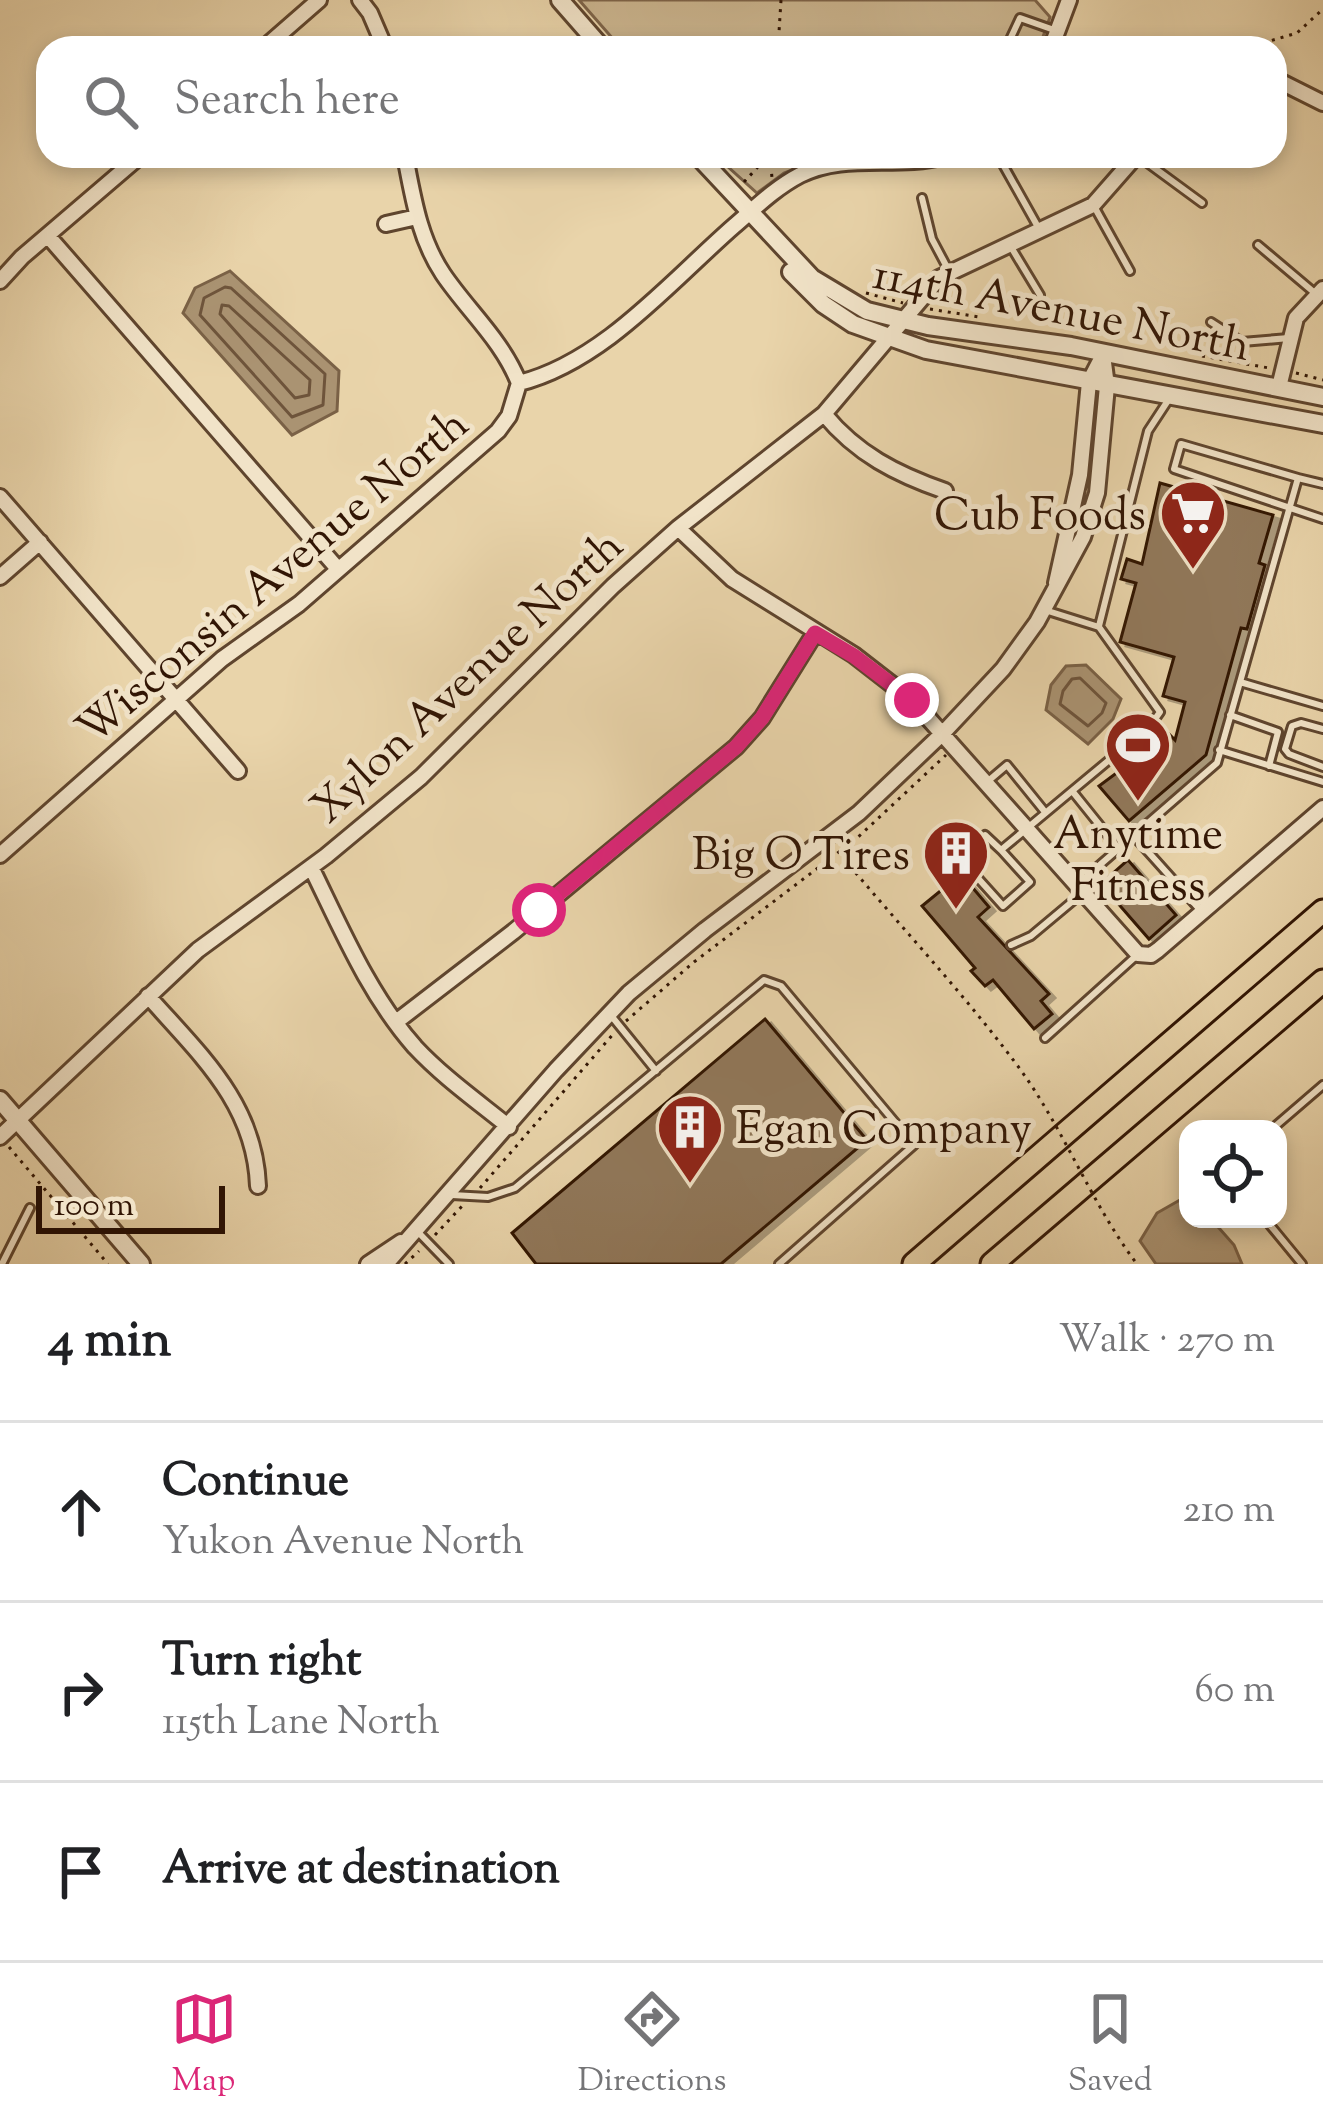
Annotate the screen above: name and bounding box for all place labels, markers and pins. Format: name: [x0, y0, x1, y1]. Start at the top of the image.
supermarket icon: Cub Foods: [1158, 478, 1228, 572]
place label: Cub Foods: [934, 486, 1146, 551]
sports icon: Anytime Fitness: [1103, 710, 1173, 804]
place label: Anytime Fitness: [1053, 805, 1223, 922]
building icon: Big O Tires: [921, 818, 991, 912]
place label: Big O Tires: [692, 826, 910, 891]
building icon: Egan Company: [655, 1092, 725, 1186]
place label: Egan Company: [736, 1100, 1032, 1165]

